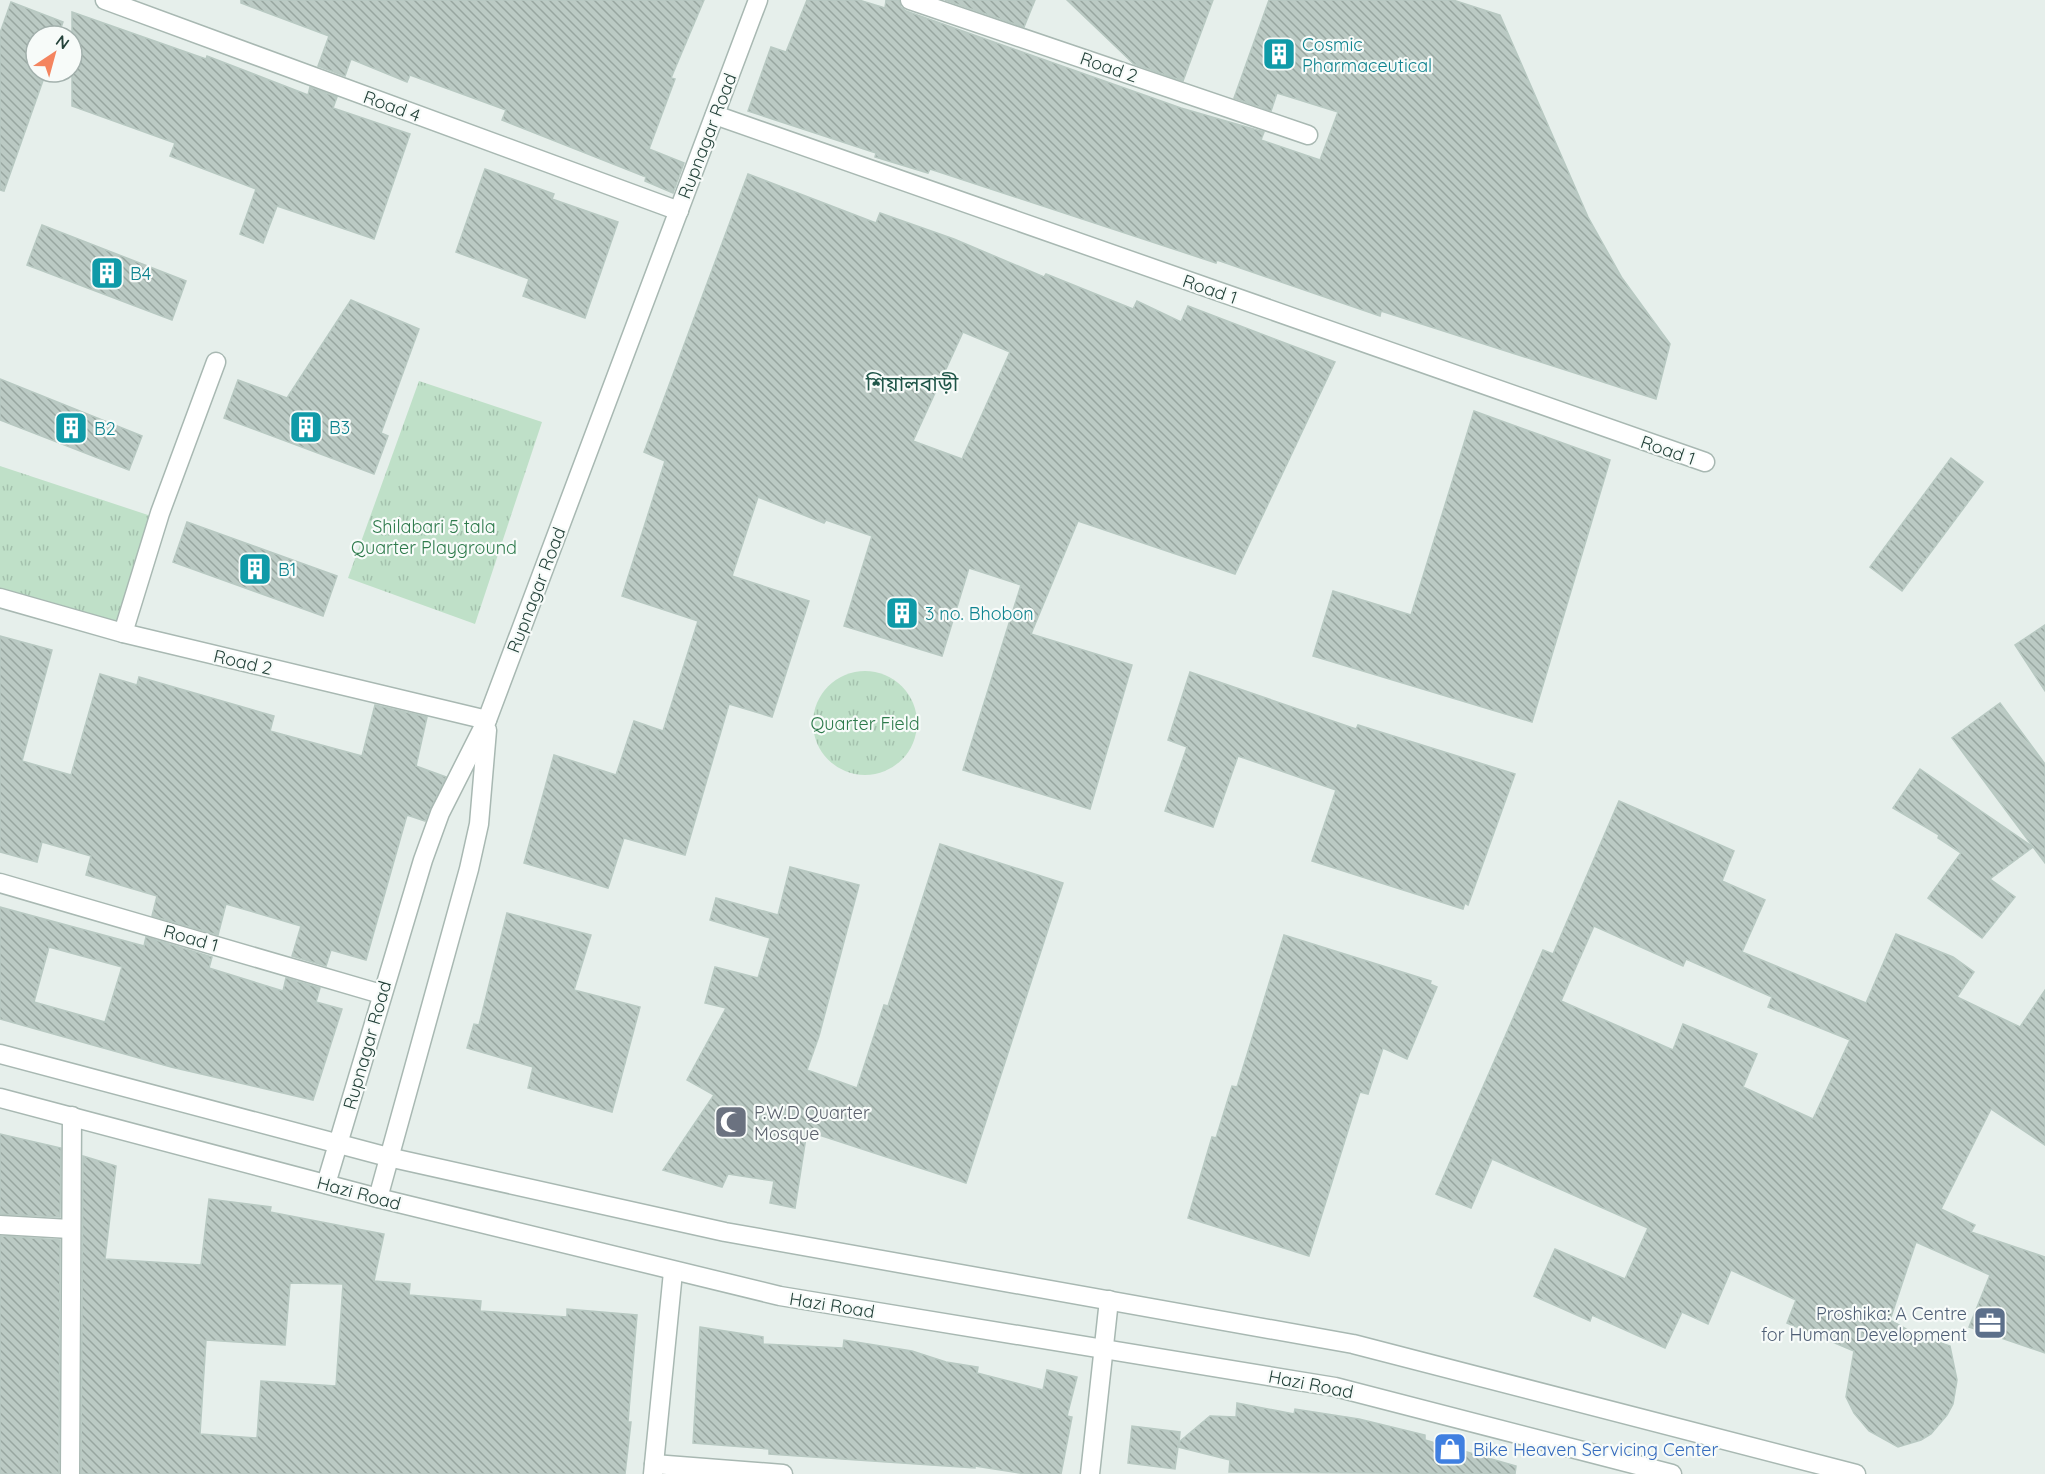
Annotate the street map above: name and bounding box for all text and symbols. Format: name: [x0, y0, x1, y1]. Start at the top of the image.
north arrow: [24, 24, 84, 84]
text: N: [52, 30, 73, 53]
place label: Cosmic Pharmaceutical: [1302, 33, 1432, 77]
building icon: Cosmic Pharmaceutical: [1261, 36, 1297, 72]
street label: Road 2: [1077, 46, 1141, 88]
street label: Rupnagar Road: [672, 70, 742, 202]
street label: Road 4: [360, 85, 424, 127]
building icon: B4: [89, 255, 125, 291]
place label: B4: [130, 262, 151, 285]
street label: Road 1: [1180, 269, 1240, 309]
district label: শিয়ালবাড়ী: [865, 370, 959, 396]
building icon: B3: [288, 409, 324, 445]
building icon: B2: [53, 410, 89, 446]
place label: B3: [329, 416, 350, 439]
place label: B2: [94, 417, 116, 440]
street label: Road 1: [1638, 430, 1698, 470]
park label: Shilabari 5 tala Quarter Playground: [351, 515, 517, 559]
street label: Rupnagar Road: [501, 524, 571, 656]
building icon: B1: [237, 551, 273, 587]
place label: B1: [278, 558, 296, 581]
building icon: 3 no. Bhobon: [884, 595, 920, 631]
place label: 3 no. Bhobon: [925, 602, 1034, 625]
street label: Road 2: [211, 644, 275, 680]
park label: Quarter Field: [810, 712, 920, 735]
street label: Road 1: [161, 919, 221, 957]
street label: Rupnagar Road: [338, 978, 396, 1112]
place label: P.W.D Quarter Mosque: [754, 1101, 870, 1145]
mosque icon: P.W.D Quarter Mosque: [713, 1104, 749, 1140]
street label: Hazi Road: [315, 1171, 403, 1215]
street label: Hazi Road: [788, 1287, 876, 1323]
place label: Proshika: A Centre for Human Development: [1761, 1302, 1967, 1346]
office icon: Proshika: A Centre for Human Development: [1972, 1305, 2008, 1341]
street label: Hazi Road: [1267, 1365, 1355, 1403]
shop icon: Bike Heaven Servicing Center: [1432, 1431, 1468, 1467]
place label: Bike Heaven Servicing Center: [1473, 1438, 1718, 1461]

